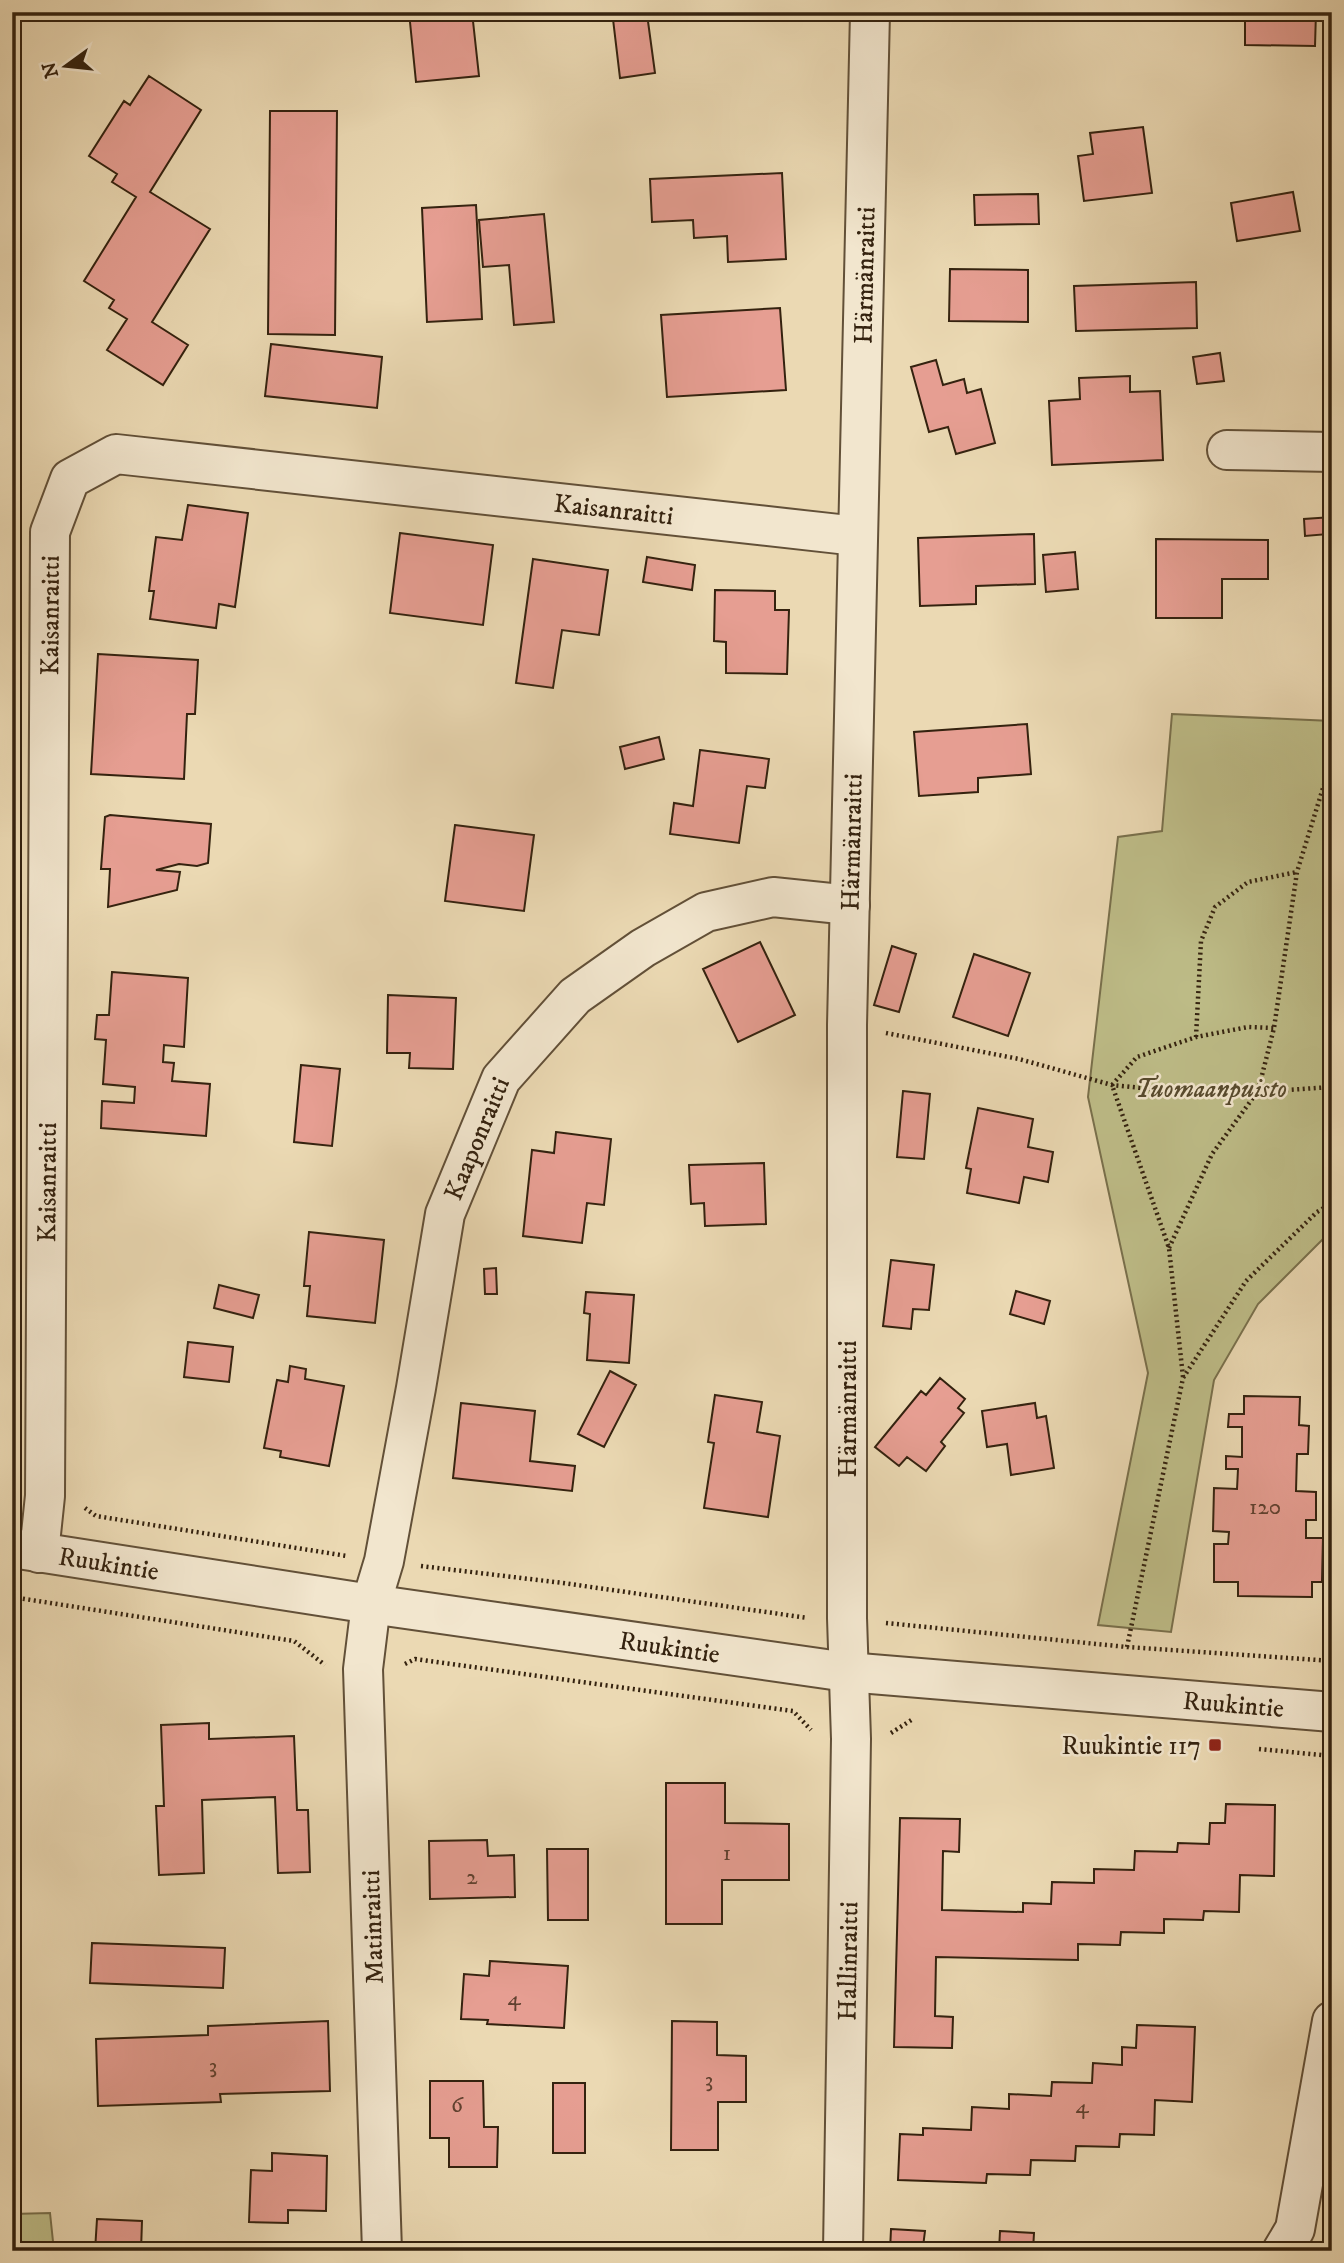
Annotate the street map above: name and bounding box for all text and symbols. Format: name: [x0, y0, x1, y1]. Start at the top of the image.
north arrow: [32, 32, 102, 102]
text: N: [38, 59, 64, 81]
street label: Härmänraitti: [847, 206, 884, 344]
street label: Kaisanraitti: [552, 488, 675, 534]
street label: Kaisanraitti: [34, 555, 68, 675]
street label: Härmänraitti: [835, 773, 871, 911]
street label: Kaaponraitti: [438, 1072, 518, 1205]
park label: Tuomaanpuisto: [1135, 1073, 1287, 1106]
street label: Kaisanraitti: [31, 1122, 65, 1242]
street label: Härmänraitti: [832, 1340, 865, 1478]
house number: 120: [1249, 1493, 1281, 1522]
street label: Ruukintie: [56, 1540, 161, 1589]
street label: Ruukintie: [617, 1625, 722, 1672]
street label: Ruukintie: [1182, 1685, 1285, 1726]
place label: Ruukintie 117: [1061, 1730, 1201, 1763]
marker: Ruukintie 117: [1207, 1737, 1223, 1753]
house number: 1: [723, 1839, 731, 1868]
house number: 2: [466, 1863, 478, 1892]
street label: Matinraitti: [355, 1869, 392, 1985]
street label: Hallinraitti: [832, 1901, 866, 2021]
house number: 4: [507, 1984, 521, 2013]
house number: 3: [209, 2052, 217, 2081]
house number: 3: [705, 2066, 713, 2095]
house number: 6: [451, 2091, 464, 2120]
house number: 4: [1075, 2092, 1089, 2121]

